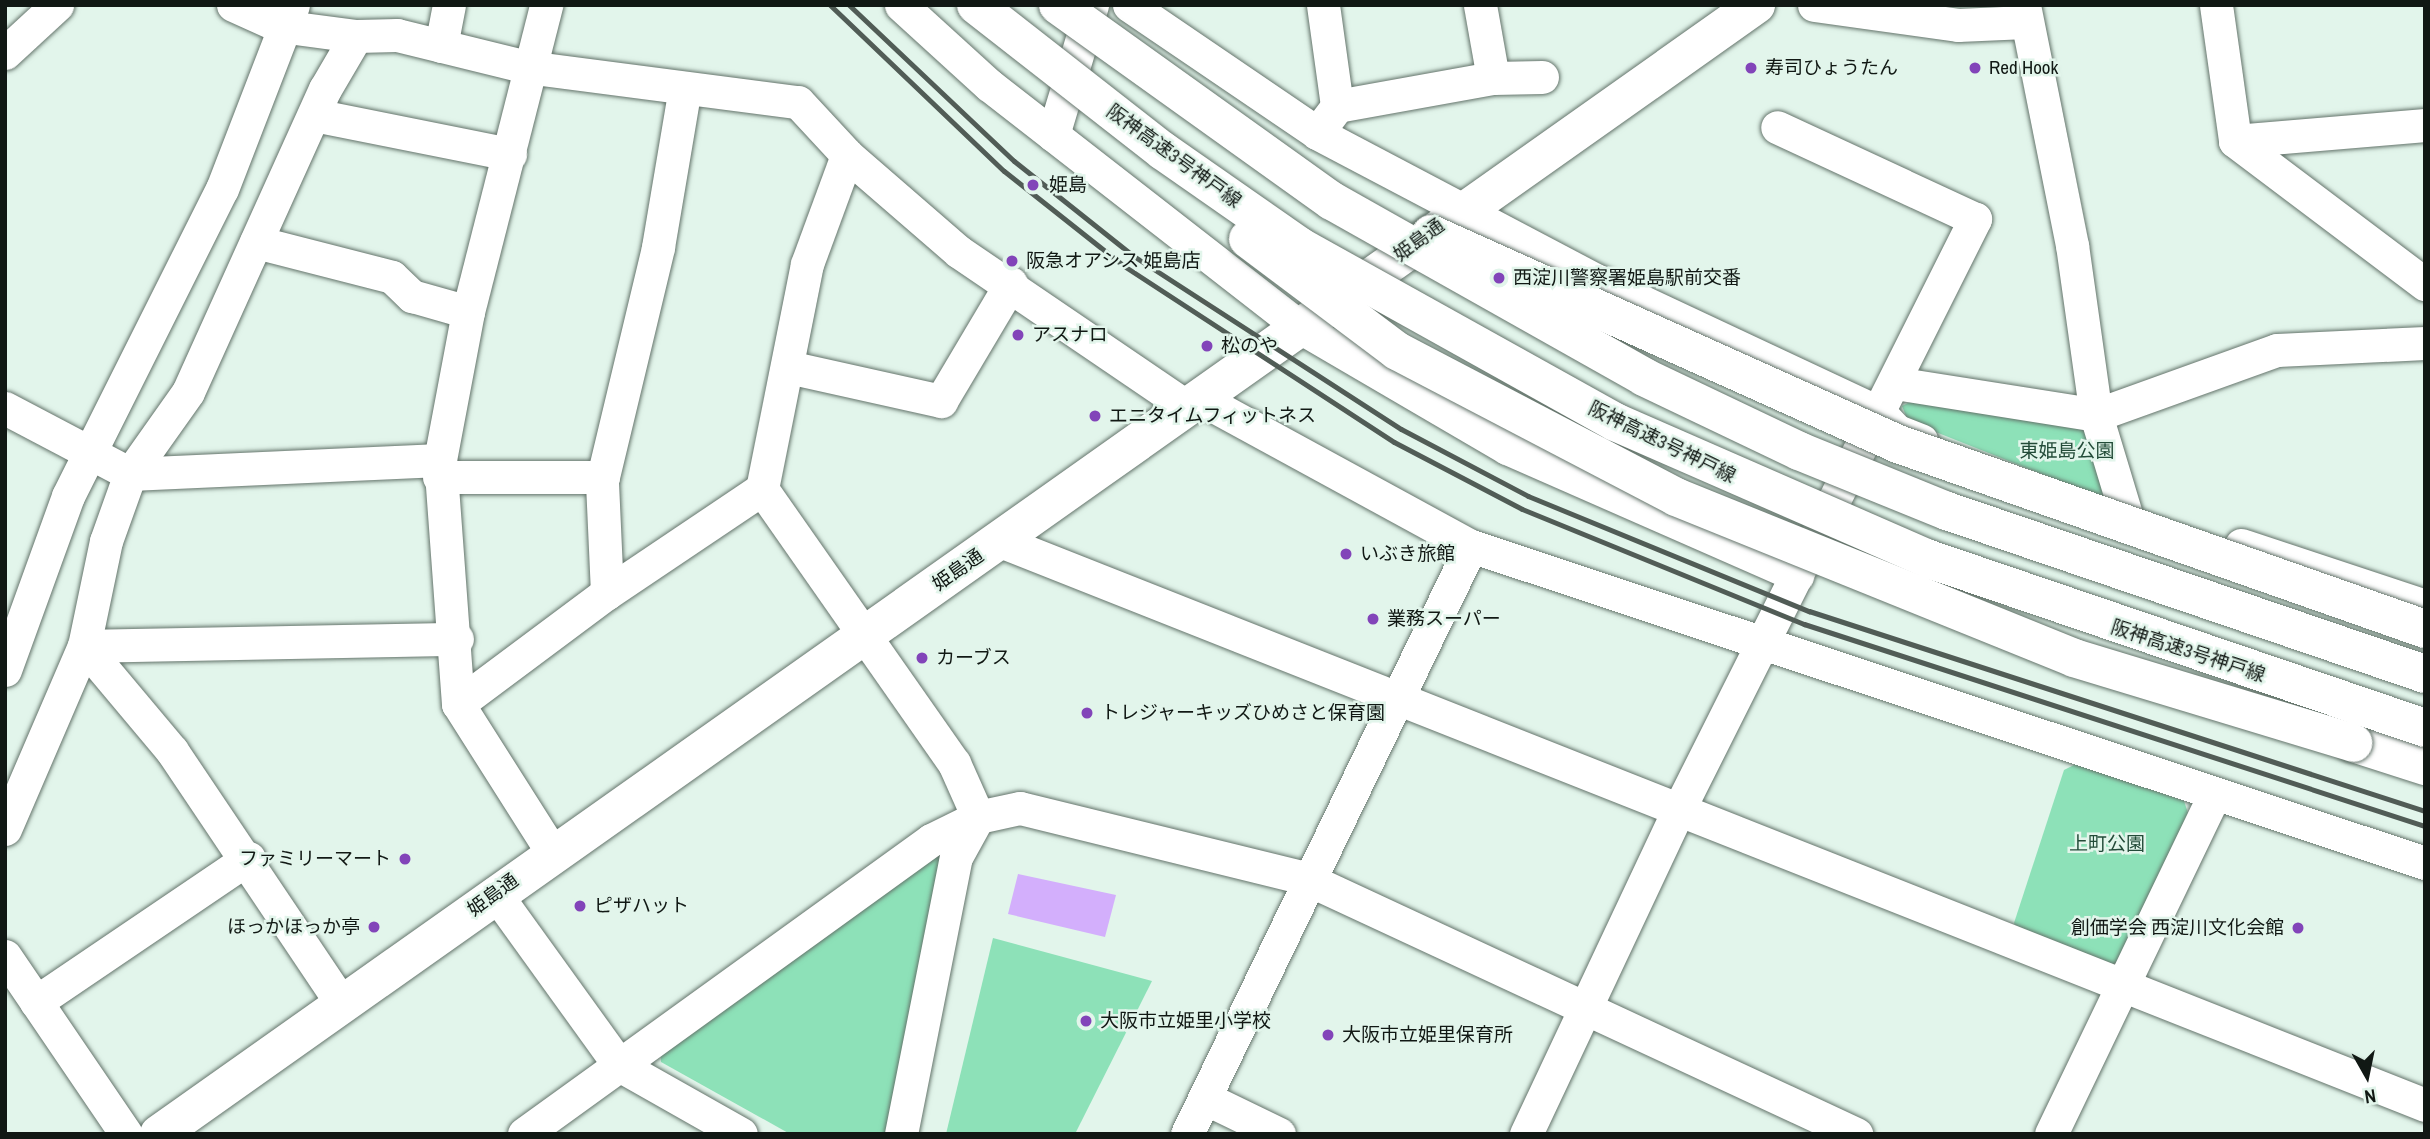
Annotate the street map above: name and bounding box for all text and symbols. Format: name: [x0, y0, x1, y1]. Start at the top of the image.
place label: 寿司ひょうたん: [1765, 57, 1898, 79]
place label: Red Hook: [1989, 57, 2058, 79]
marker: 寿司ひょうたん: [1743, 60, 1759, 76]
marker: Red Hook: [1967, 60, 1983, 76]
street label: 阪神高速3号神戸線: [1102, 100, 1246, 212]
place label: 姫島: [1049, 174, 1087, 196]
marker: 姫島: [1023, 175, 1043, 195]
street label: 姫島通: [1389, 214, 1449, 266]
place label: 阪急オアシス 姫島店: [1026, 250, 1201, 272]
marker: 阪急オアシス 姫島店: [1004, 253, 1020, 269]
place label: 西淀川警察署姫島駅前交番: [1513, 267, 1741, 289]
marker: 西淀川警察署姫島駅前交番: [1491, 270, 1507, 286]
place label: アスナロ: [1032, 324, 1108, 346]
marker: アスナロ: [1010, 327, 1026, 343]
place label: 松のや: [1221, 335, 1278, 357]
marker: 松のや: [1199, 338, 1215, 354]
street label: 阪神高速3号神戸線: [1585, 397, 1739, 487]
place label: エニタイムフィットネス: [1109, 405, 1318, 427]
marker: エニタイムフィットネス: [1087, 408, 1103, 424]
park label: 東姫島公園: [2020, 440, 2114, 462]
place label: いぶき旅館: [1360, 543, 1455, 565]
street label: 姫島通: [928, 544, 988, 596]
marker: いぶき旅館: [1338, 546, 1354, 562]
place label: 業務スーパー: [1387, 608, 1501, 630]
marker: 業務スーパー: [1365, 611, 1381, 627]
street label: 阪神高速3号神戸線: [2108, 615, 2268, 687]
place label: カーブス: [936, 647, 1012, 669]
marker: カーブス: [914, 650, 930, 666]
place label: トレジャーキッズひめさと保育園: [1101, 702, 1386, 724]
marker: トレジャーキッズひめさと保育園: [1079, 705, 1095, 721]
park label: 上町公園: [2069, 833, 2145, 855]
place label: ファミリーマート: [239, 848, 391, 870]
marker: ファミリーマート: [397, 851, 413, 867]
street label: 姫島通: [463, 869, 523, 921]
place label: ピザハット: [594, 895, 689, 917]
marker: ピザハット: [572, 898, 588, 914]
place label: ほっかほっか亭: [227, 916, 360, 938]
place label: 創価学会 西淀川文化会館: [2071, 917, 2284, 939]
marker: ほっかほっか亭: [366, 919, 382, 935]
marker: 創価学会 西淀川文化会館: [2290, 920, 2306, 936]
place label: 大阪市立姫里小学校: [1100, 1010, 1271, 1032]
marker: 大阪市立姫里小学校: [1078, 1013, 1094, 1029]
place label: 大阪市立姫里保育所: [1342, 1024, 1513, 1046]
marker: 大阪市立姫里保育所: [1320, 1027, 1336, 1043]
north arrow: [2332, 1041, 2402, 1111]
text: N: [2363, 1083, 2378, 1110]

